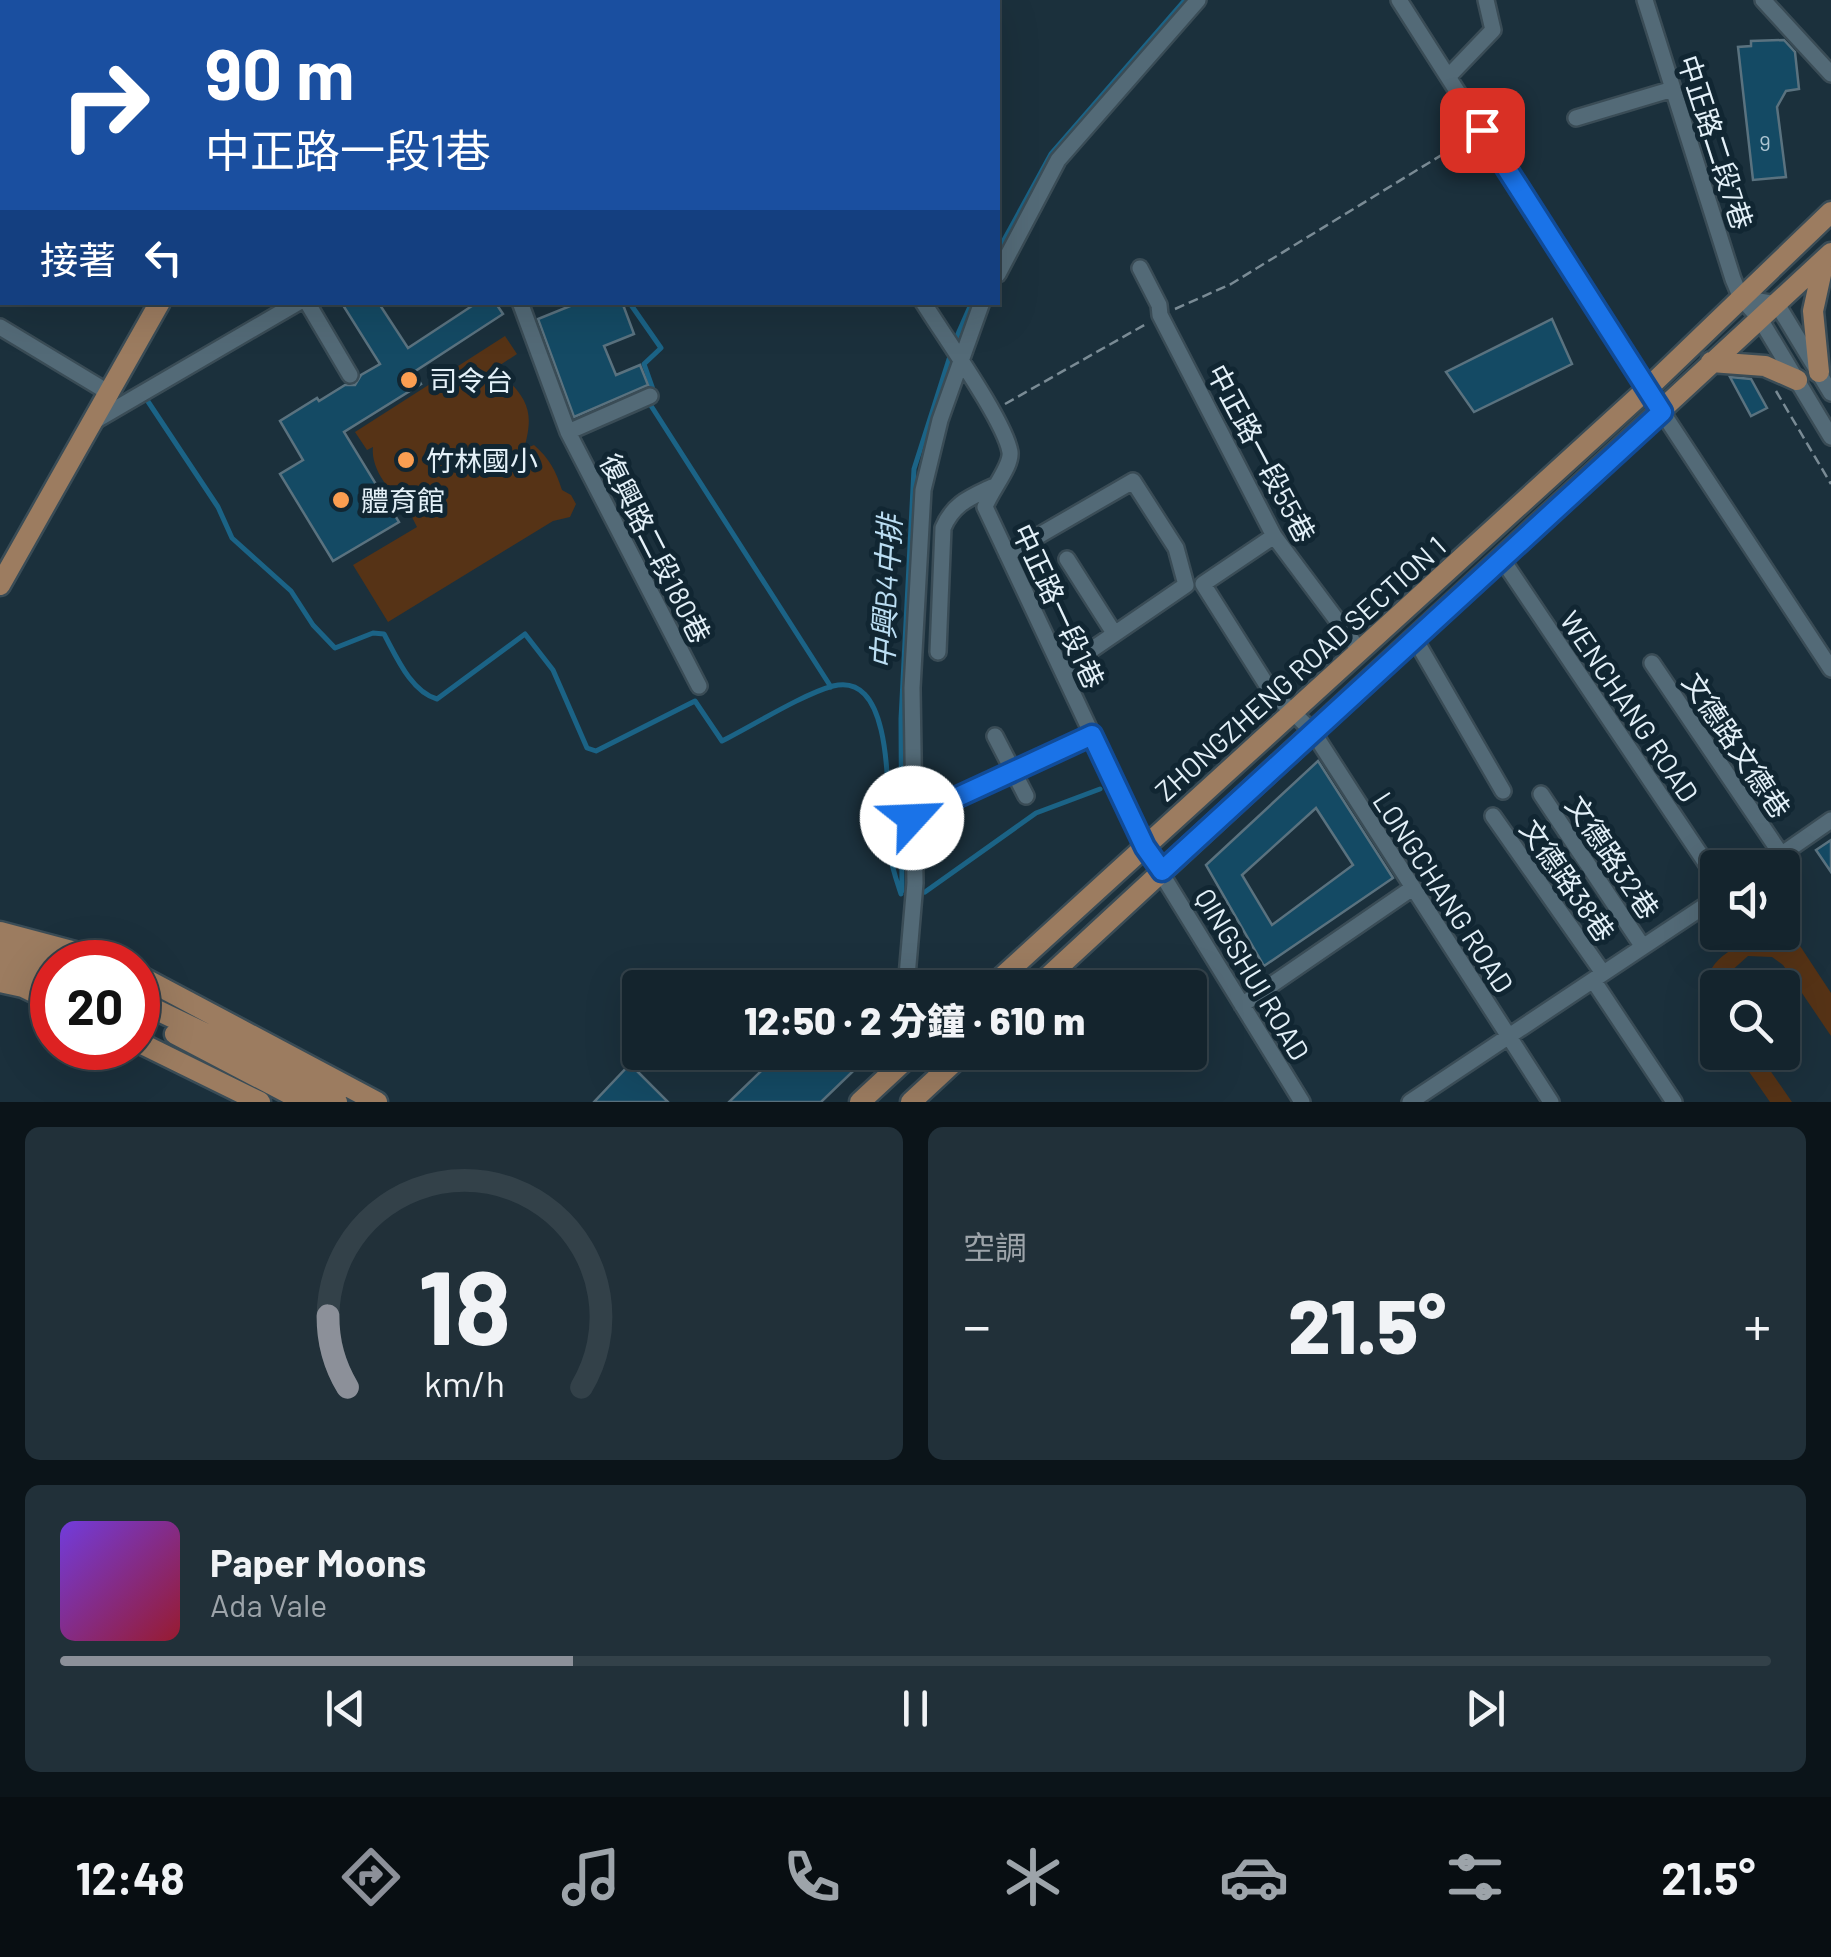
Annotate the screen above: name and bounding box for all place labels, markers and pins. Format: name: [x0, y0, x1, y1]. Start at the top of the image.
pin: [1440, 88, 1525, 173]
place label: 司令台: [429, 363, 513, 397]
marker: 司令台: [398, 369, 420, 391]
place label: 竹林國小: [426, 443, 538, 477]
marker: 竹林國小: [395, 449, 417, 471]
place label: 體育館: [361, 483, 445, 517]
marker: 體育館: [330, 489, 352, 511]

